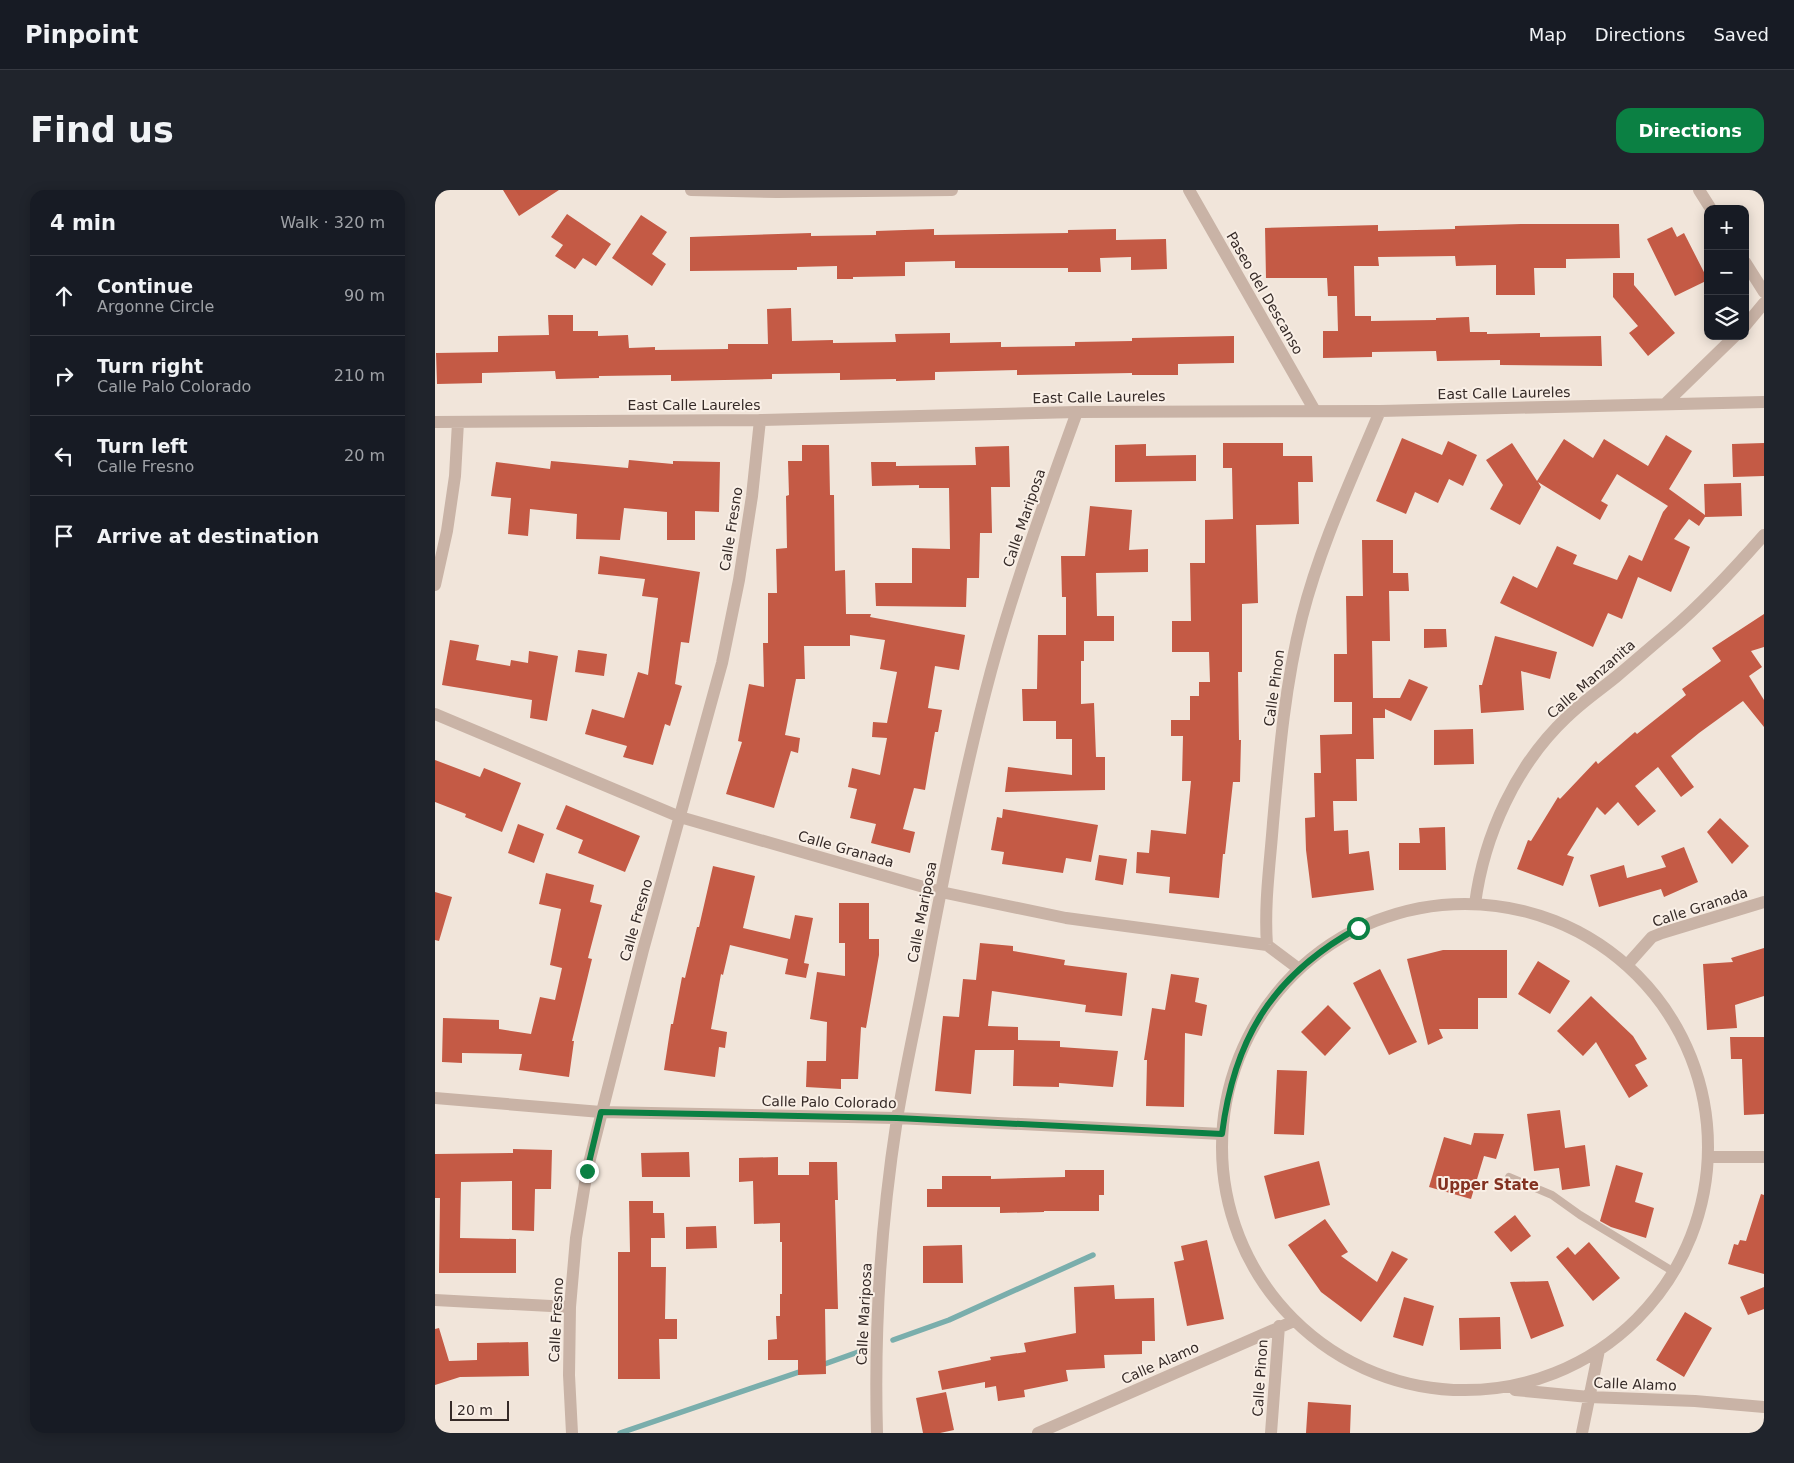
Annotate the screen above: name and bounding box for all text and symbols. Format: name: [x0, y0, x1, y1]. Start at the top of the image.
text: Pinpoint: [25, 21, 138, 49]
text: Map: [1529, 24, 1567, 45]
text: Directions: [1595, 24, 1685, 45]
text: Saved: [1713, 24, 1769, 45]
button: Directions: [1616, 108, 1764, 153]
text: Find us: [30, 110, 174, 150]
map controls: [1704, 205, 1749, 340]
button: +: [1704, 205, 1749, 250]
text: 4 min: [50, 211, 116, 235]
text: Walk · 320 m: [280, 213, 385, 232]
street label: Paseo del Descanso: [1223, 229, 1307, 357]
button: −: [1704, 250, 1749, 295]
text: Continue: [97, 275, 193, 297]
icon: ahead: [50, 282, 78, 310]
text: 90 m: [344, 286, 385, 305]
button: layers: [1704, 295, 1749, 340]
text: Argonne Circle: [97, 297, 214, 316]
text: Turn right: [97, 355, 203, 377]
icon: right: [50, 362, 78, 390]
text: 210 m: [334, 366, 385, 385]
text: Calle Palo Colorado: [97, 377, 251, 396]
street label: East Calle Laureles: [1437, 384, 1571, 402]
street label: East Calle Laureles: [1032, 388, 1166, 406]
street label: East Calle Laureles: [628, 397, 760, 413]
text: Turn left: [97, 435, 188, 457]
icon: left: [50, 442, 78, 470]
text: 20 m: [344, 446, 385, 465]
text: Calle Fresno: [97, 457, 194, 476]
street label: Calle Mariposa: [1000, 467, 1048, 569]
street label: Calle Fresno: [716, 486, 746, 572]
icon: arrive: [50, 522, 78, 550]
text: Arrive at destination: [97, 525, 319, 547]
street label: Calle Manzanita: [1544, 636, 1638, 722]
street label: Calle Pinon: [1261, 648, 1287, 728]
street label: Calle Granada: [796, 828, 896, 870]
street label: Calle Mariposa: [904, 860, 940, 964]
street label: Calle Fresno: [617, 877, 655, 963]
street label: Calle Granada: [1650, 884, 1750, 930]
route start: [1347, 917, 1370, 940]
street label: Calle Palo Colorado: [761, 1093, 897, 1111]
route end: [576, 1160, 599, 1183]
district label: Upper State: [1437, 1176, 1539, 1194]
street label: Calle Mariposa: [853, 1262, 875, 1366]
street label: Calle Fresno: [546, 1277, 566, 1363]
street label: Calle Alamo: [1119, 1339, 1201, 1387]
street label: Calle Pinon: [1249, 1339, 1271, 1417]
street label: Calle Alamo: [1593, 1375, 1677, 1393]
scale bar: [450, 1398, 509, 1421]
text: 20 m: [457, 1402, 493, 1418]

